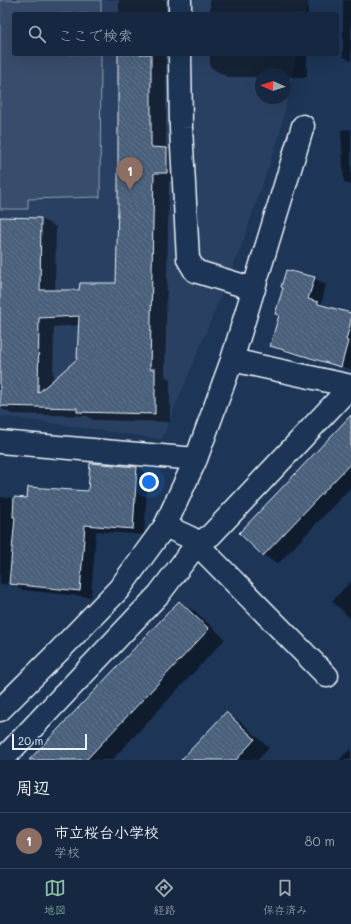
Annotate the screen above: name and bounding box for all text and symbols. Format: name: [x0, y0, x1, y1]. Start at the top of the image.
search box: [12, 12, 339, 56]
icon: search: [26, 23, 48, 45]
text: ここで検索: [58, 25, 133, 45]
north arrow: [255, 68, 291, 104]
pin: 1: [117, 157, 143, 190]
your location: [139, 472, 159, 492]
scale bar: [12, 732, 87, 751]
text: 20 m: [18, 733, 43, 748]
text: 周辺: [16, 776, 50, 798]
text: 市立桜台小学校: [54, 822, 159, 842]
text: 1: [26, 832, 32, 849]
text: 80 m: [305, 832, 335, 849]
text: 学校: [54, 843, 80, 860]
tab: 地図: [44, 877, 66, 917]
tab: 経路: [153, 877, 175, 917]
tab: 保存済み: [263, 877, 307, 917]

